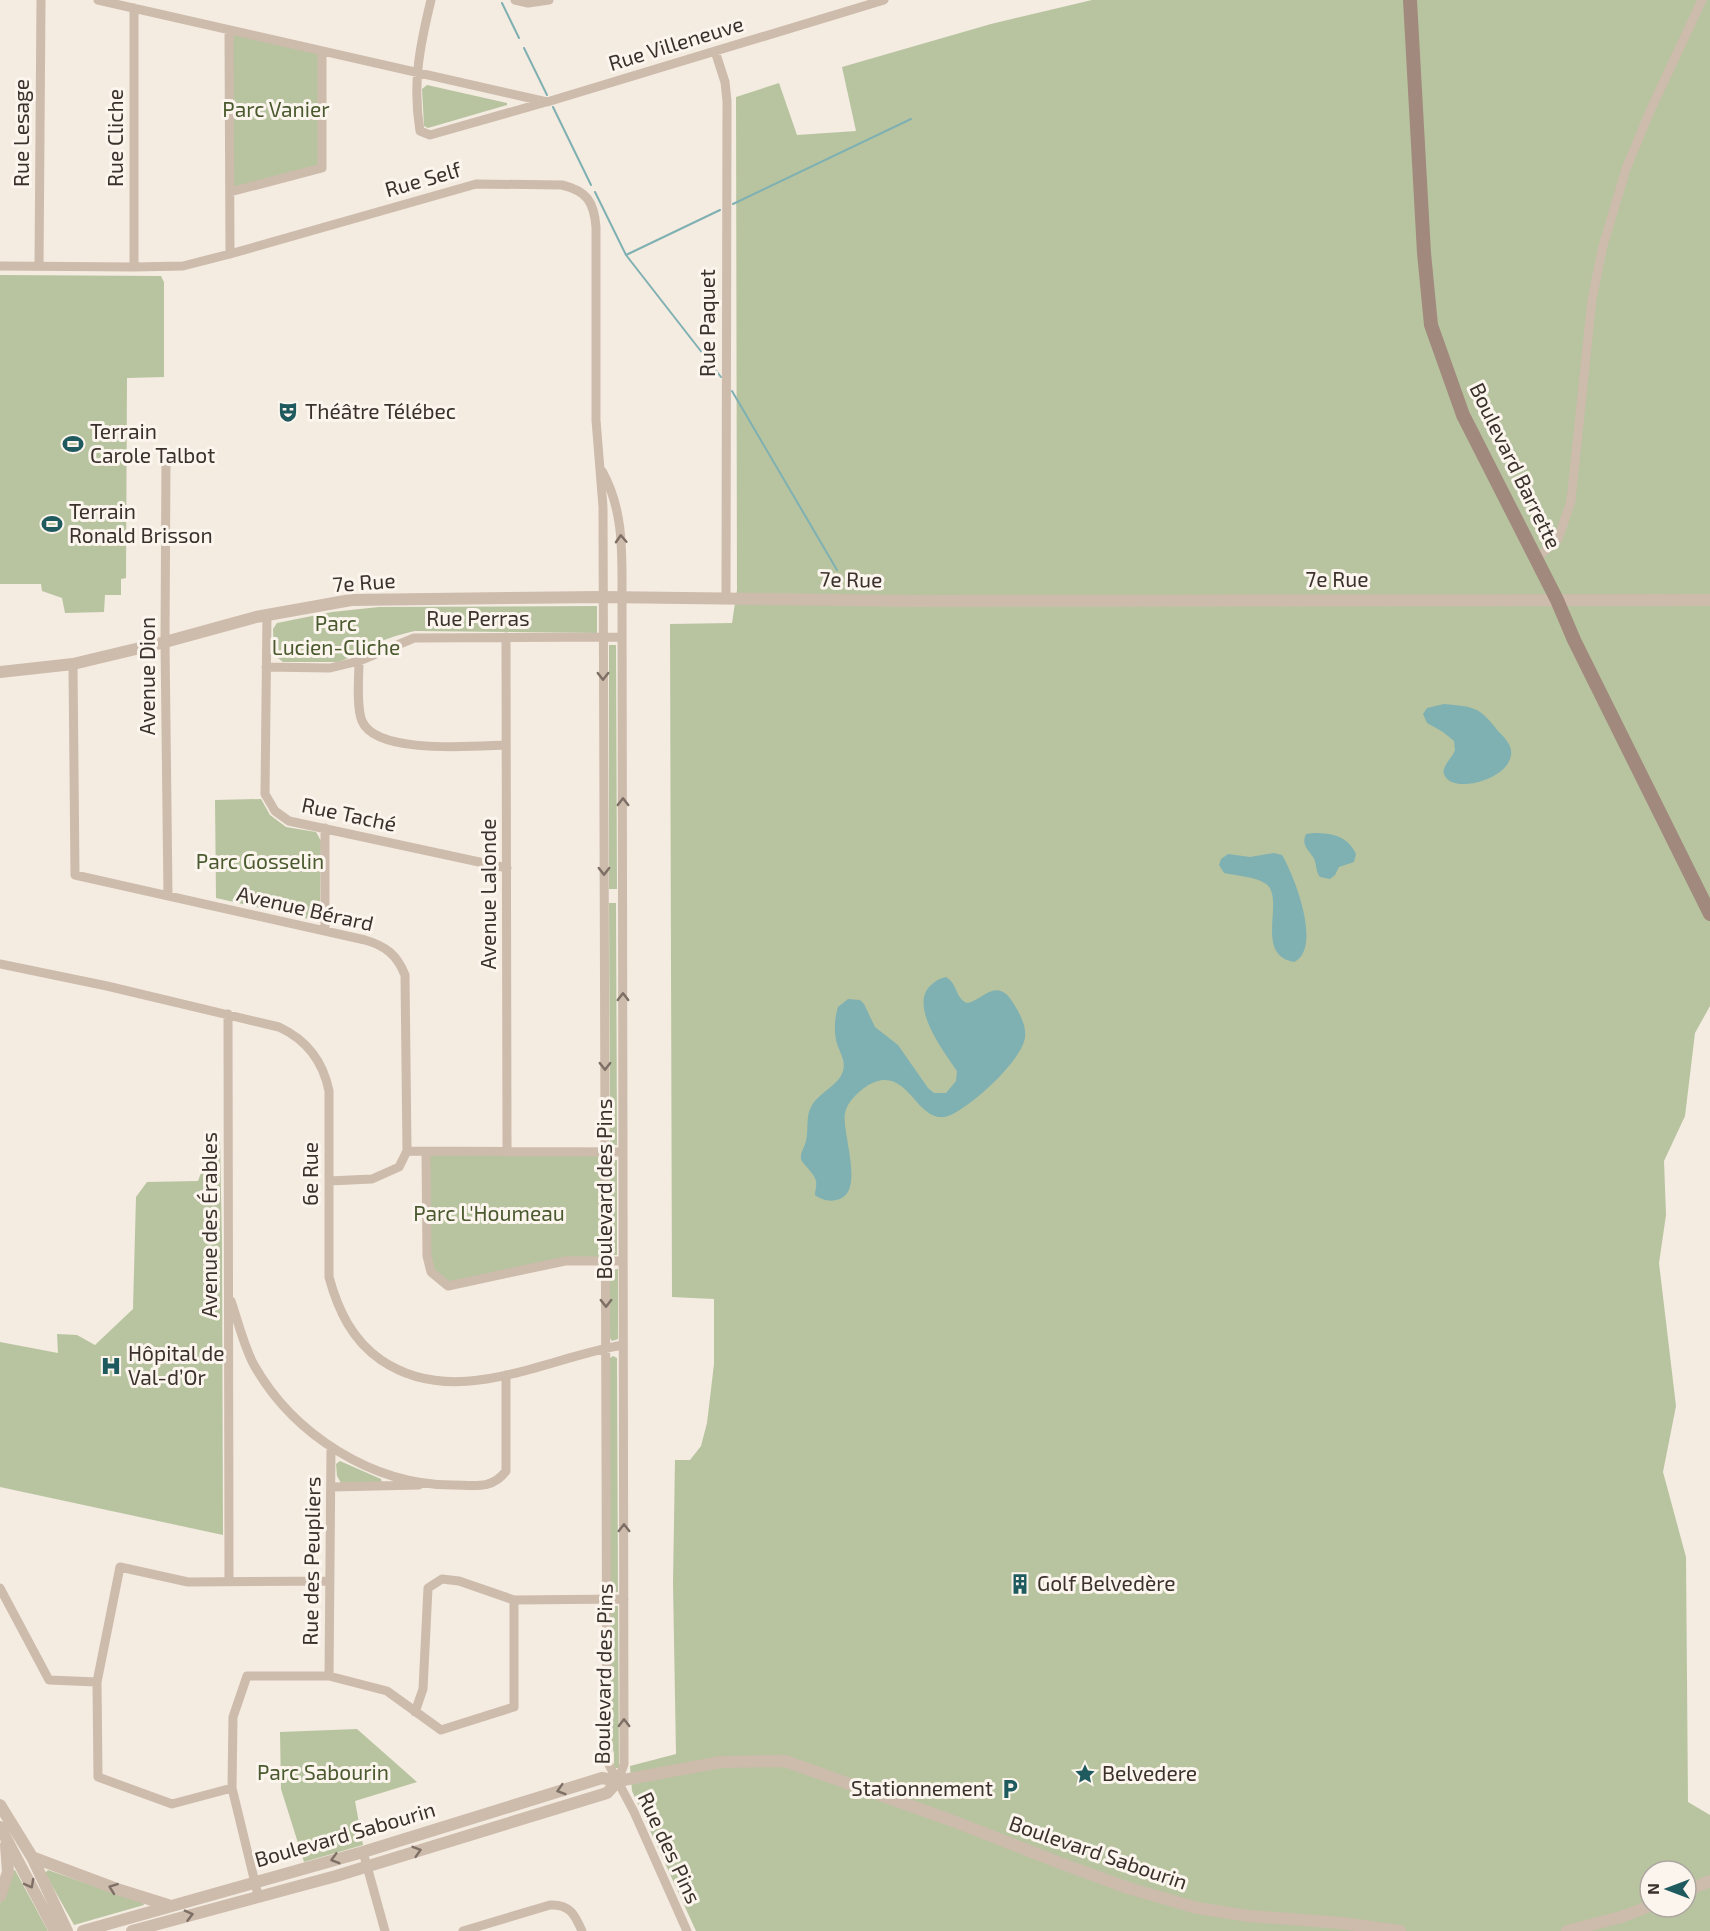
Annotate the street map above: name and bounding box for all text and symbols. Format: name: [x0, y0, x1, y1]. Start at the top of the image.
street label: Rue Villeneuve: [605, 10, 746, 75]
street label: Rue Lesage: [8, 79, 33, 187]
street label: Rue Cliche: [102, 89, 127, 187]
park label: Parc Vanier: [222, 96, 330, 121]
street label: Rue Self: [382, 155, 465, 201]
street label: Rue Paquet: [694, 269, 719, 377]
street label: Boulevard Barrette: [1465, 378, 1567, 552]
place label: Théâtre Télébec: [305, 398, 456, 423]
theatre icon: Théâtre Télébec: [276, 400, 300, 424]
place label: Terrain Carole Talbot: [90, 418, 215, 467]
sports icon: Terrain Carole Talbot: [61, 432, 85, 456]
place label: Terrain Ronald Brisson: [69, 498, 213, 547]
sports icon: Terrain Ronald Brisson: [40, 512, 64, 536]
one-way arrow: [615, 534, 628, 543]
street label: 7e Rue: [819, 565, 883, 592]
street label: 7e Rue: [1306, 566, 1368, 591]
street label: 7e Rue: [332, 567, 396, 596]
street label: Rue Perras: [426, 605, 530, 630]
park label: Parc Lucien-Cliche: [272, 610, 400, 659]
street label: Avenue Dion: [134, 617, 159, 735]
one-way arrow: [597, 672, 609, 681]
street label: Rue Taché: [300, 791, 399, 836]
one-way arrow: [617, 798, 629, 807]
street label: Avenue Lalonde: [475, 818, 500, 970]
park label: Parc Gosselin: [196, 848, 324, 873]
one-way arrow: [598, 867, 610, 876]
street label: Avenue Bérard: [235, 880, 376, 935]
one-way arrow: [617, 993, 629, 1002]
one-way arrow: [599, 1062, 611, 1071]
street label: Boulevard des Pins: [591, 1099, 616, 1279]
street label: Avenue des Érables: [196, 1132, 221, 1318]
street label: 6e Rue: [297, 1142, 322, 1206]
park label: Parc L'Houmeau: [413, 1200, 565, 1225]
one-way arrow: [600, 1299, 612, 1308]
place label: Hôpital de Val-d’Or: [128, 1340, 225, 1389]
hospital icon: Hôpital de Val-d’Or: [99, 1354, 123, 1378]
street label: Rue des Peupliers: [297, 1476, 324, 1646]
one-way arrow: [618, 1524, 630, 1533]
place label: Golf Belvedère: [1037, 1570, 1176, 1595]
building icon: Golf Belvedère: [1008, 1572, 1032, 1596]
street label: Boulevard des Pins: [588, 1583, 617, 1765]
one-way arrow: [618, 1719, 630, 1728]
park label: Parc Sabourin: [257, 1759, 389, 1784]
place label: Belvedere: [1102, 1760, 1197, 1785]
place icon: Belvedere: [1073, 1762, 1097, 1786]
place label: Stationnement: [851, 1775, 993, 1800]
parking icon: Stationnement: [998, 1777, 1022, 1801]
one-way arrow: [556, 1783, 567, 1795]
street label: Rue des Pins: [634, 1788, 707, 1907]
street label: Boulevard Sabourin: [251, 1796, 438, 1871]
street label: Boulevard Sabourin: [1006, 1809, 1191, 1894]
one-way arrow: [411, 1846, 422, 1858]
one-way arrow: [330, 1852, 340, 1864]
north arrow: [1638, 1859, 1698, 1919]
one-way arrow: [23, 1878, 34, 1889]
one-way arrow: [109, 1882, 119, 1895]
text: N: [1643, 1883, 1662, 1895]
one-way arrow: [184, 1910, 194, 1923]

